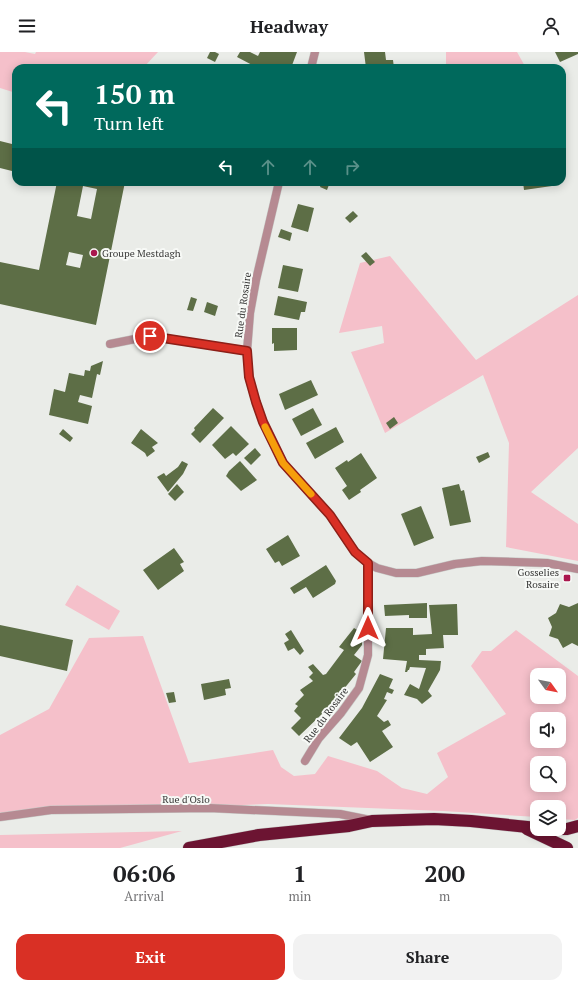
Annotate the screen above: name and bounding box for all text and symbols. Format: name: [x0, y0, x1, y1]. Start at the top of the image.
text: Headway: [250, 14, 328, 38]
icon: menu: [16, 15, 38, 37]
icon: person: [540, 15, 562, 37]
text: 150 m: [94, 75, 175, 112]
icon: left: [28, 80, 80, 132]
text: Turn left: [94, 111, 164, 135]
icon: left: [215, 156, 237, 178]
icon: ahead: [257, 156, 279, 178]
icon: ahead: [299, 156, 321, 178]
icon: right: [341, 156, 363, 178]
place label: Groupe Mestdagh: [102, 247, 181, 260]
marker: Groupe Mestdagh: [89, 248, 99, 258]
street label: Rue du Rosaire: [232, 271, 254, 339]
pin: [133, 319, 167, 353]
icon: arrive: [139, 325, 161, 347]
place label: Gosselies Rosaire: [518, 566, 559, 591]
marker: Gosselies Rosaire: [562, 573, 572, 583]
position arrow: [347, 607, 389, 649]
north arrow: [530, 668, 566, 704]
map controls: [530, 668, 566, 836]
street label: Rue du Rosaire: [301, 685, 351, 745]
button: sound: [530, 712, 566, 748]
button: search: [530, 756, 566, 792]
street label: Rue d'Oslo: [162, 793, 210, 806]
button: layers: [530, 800, 566, 836]
text: 06:06: [113, 857, 175, 889]
text: 1: [293, 857, 307, 889]
text: 200: [424, 857, 465, 889]
text: Arrival: [124, 887, 164, 905]
text: min: [288, 887, 311, 905]
text: m: [439, 887, 450, 905]
button: Exit: [16, 934, 285, 980]
button: Share: [293, 934, 562, 980]

